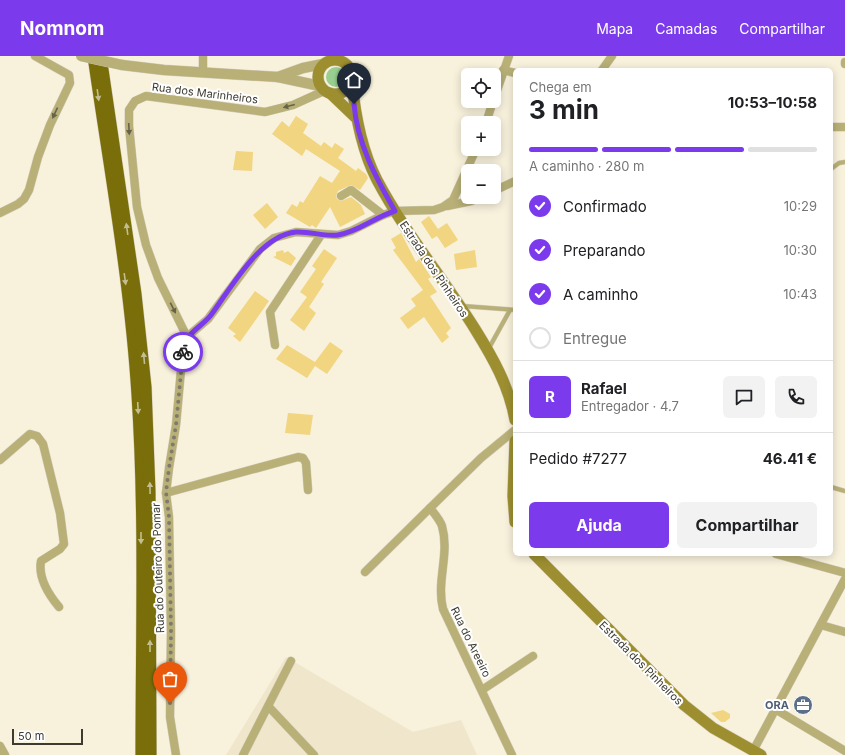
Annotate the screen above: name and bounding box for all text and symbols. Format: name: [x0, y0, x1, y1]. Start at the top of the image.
text: Nomnom: [20, 17, 104, 40]
text: Mapa: [596, 20, 633, 37]
text: Camadas: [655, 20, 717, 37]
text: Compartilhar: [739, 20, 825, 37]
pin: [337, 63, 371, 104]
map controls: [461, 68, 501, 204]
button: locate: [461, 68, 501, 108]
icon: home: [343, 69, 365, 91]
text: Chega em: [529, 79, 592, 95]
street label: Rua dos Marinheiros: [151, 80, 259, 106]
one-way arrow: [95, 89, 101, 101]
text: 10:53–10:58: [728, 93, 817, 112]
text: 3 min: [529, 94, 599, 125]
one-way arrow: [282, 103, 294, 109]
one-way arrow: [52, 107, 58, 119]
button: +: [461, 116, 501, 156]
one-way arrow: [126, 123, 132, 136]
text: A caminho · 280 m: [529, 158, 644, 174]
button: −: [461, 164, 501, 204]
icon: check: [529, 195, 551, 217]
text: Confirmado: [563, 197, 647, 216]
text: 10:29: [784, 198, 817, 214]
street label: Estrada dos Pinheiros: [397, 218, 471, 320]
one-way arrow: [124, 223, 130, 235]
icon: check: [529, 239, 551, 261]
text: Preparando: [563, 241, 646, 260]
text: 10:30: [784, 242, 817, 258]
one-way arrow: [122, 273, 128, 285]
icon: check: [529, 283, 551, 305]
text: A caminho: [563, 285, 638, 304]
text: 10:43: [783, 286, 817, 302]
one-way arrow: [170, 302, 176, 313]
text: Entregue: [563, 329, 627, 348]
courier: [163, 332, 203, 372]
icon: bike: [172, 341, 194, 363]
one-way arrow: [141, 352, 148, 364]
button: chat: [723, 376, 765, 418]
button: phone: [775, 376, 817, 418]
text: Rafael: [581, 379, 627, 398]
text: R: [545, 387, 555, 406]
text: Entregador · 4.7: [581, 398, 679, 414]
one-way arrow: [135, 402, 141, 415]
text: Pedido #7277: [529, 449, 627, 468]
text: 46.41 €: [763, 449, 817, 468]
one-way arrow: [147, 481, 153, 494]
button: Ajuda: [529, 502, 669, 548]
button: Compartilhar: [677, 502, 817, 548]
street label: Rua do Outeiro do Pomar: [149, 503, 167, 633]
one-way arrow: [137, 532, 144, 544]
street label: Rua do Areeiro: [448, 604, 494, 680]
street label: Estrada dos Pinheiros: [596, 618, 686, 708]
one-way arrow: [147, 639, 153, 652]
pin: [153, 662, 187, 703]
icon: bag: [159, 668, 181, 690]
office icon: ORA: [792, 694, 814, 716]
place label: ORA: [765, 698, 789, 712]
scale bar: [12, 727, 83, 746]
text: 50 m: [18, 729, 44, 743]

